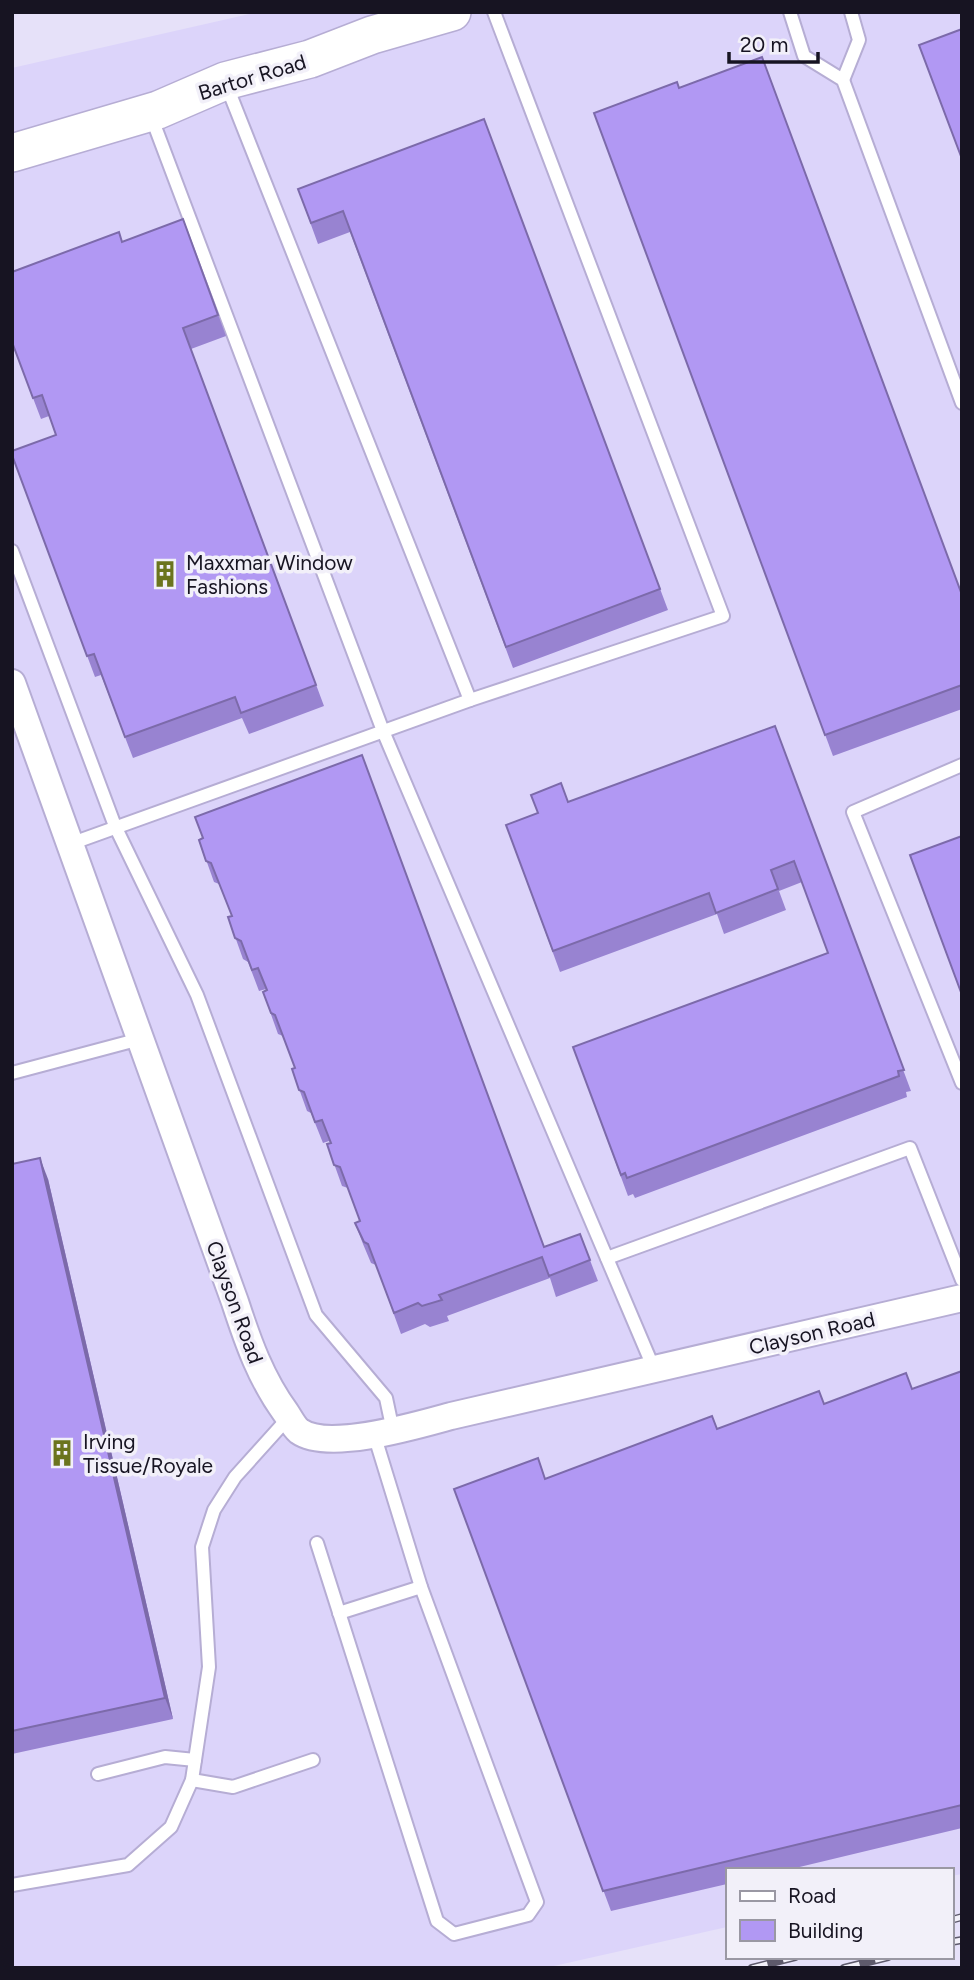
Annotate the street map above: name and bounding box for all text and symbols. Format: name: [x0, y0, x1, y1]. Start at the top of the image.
scale bar: [729, 21, 818, 65]
text: 20 m: [740, 32, 788, 57]
street label: Bartor Road: [195, 49, 309, 105]
place label: Maxxmar Window Fashions: [186, 550, 353, 599]
building icon: Maxxmar Window Fashions: [150, 559, 180, 589]
street label: Clayson Road: [201, 1237, 269, 1367]
street label: Clayson Road: [747, 1306, 877, 1360]
place label: Irving Tissue/Royale: [83, 1429, 213, 1478]
building icon: Irving Tissue/Royale: [47, 1438, 77, 1468]
legend: [726, 1868, 953, 1959]
text: Road: [788, 1883, 836, 1908]
text: Building: [788, 1918, 863, 1943]

